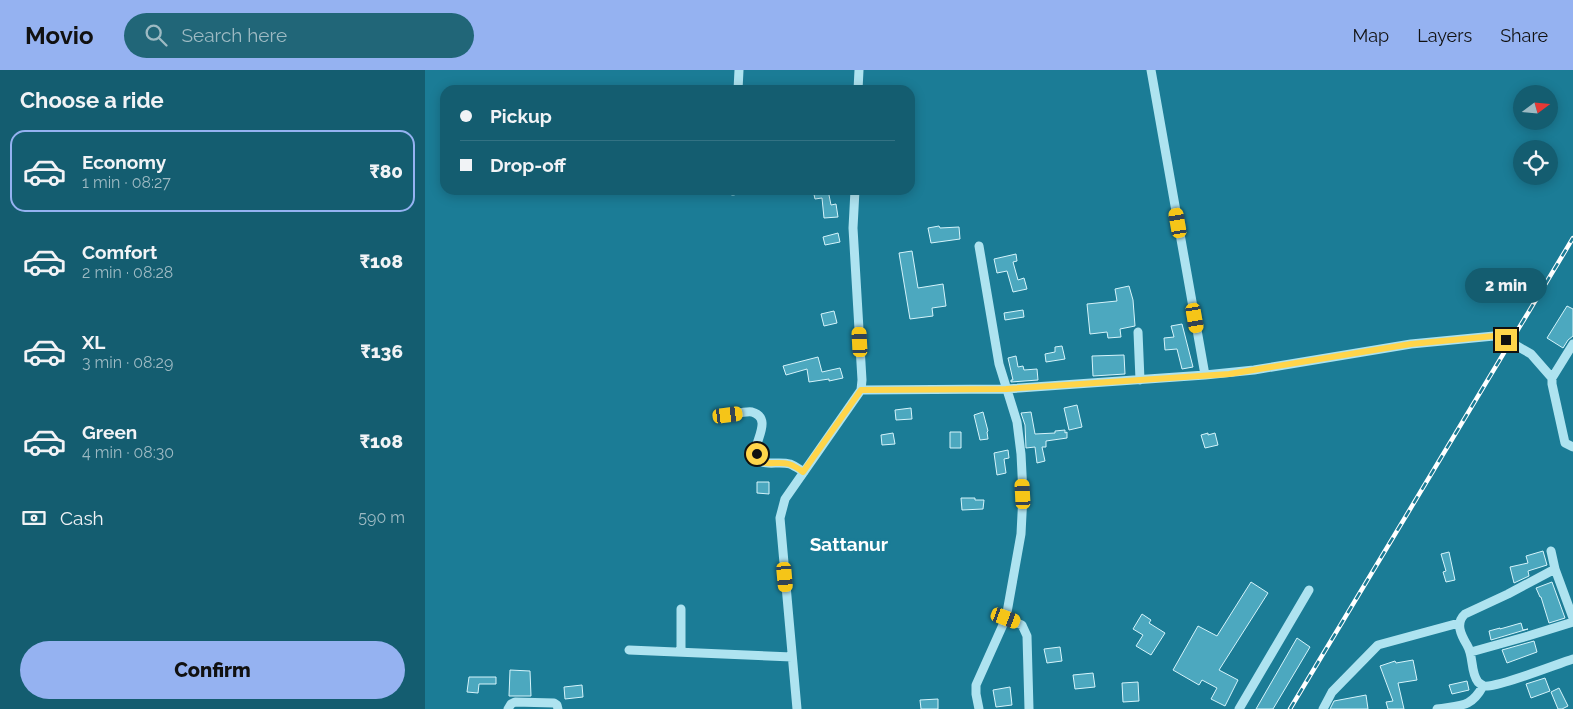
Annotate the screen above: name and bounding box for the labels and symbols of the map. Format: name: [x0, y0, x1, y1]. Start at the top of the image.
north arrow: [1513, 85, 1557, 130]
car: [1168, 207, 1187, 239]
callout: 2 min: [1465, 268, 1547, 302]
car: [1185, 302, 1204, 334]
car: [851, 327, 868, 357]
route end: [1495, 329, 1517, 351]
car: [712, 406, 743, 424]
route start: [746, 443, 768, 465]
car: [1014, 479, 1031, 509]
district label: Sattanur: [810, 533, 889, 555]
car: [776, 561, 793, 593]
car: [989, 606, 1022, 630]

